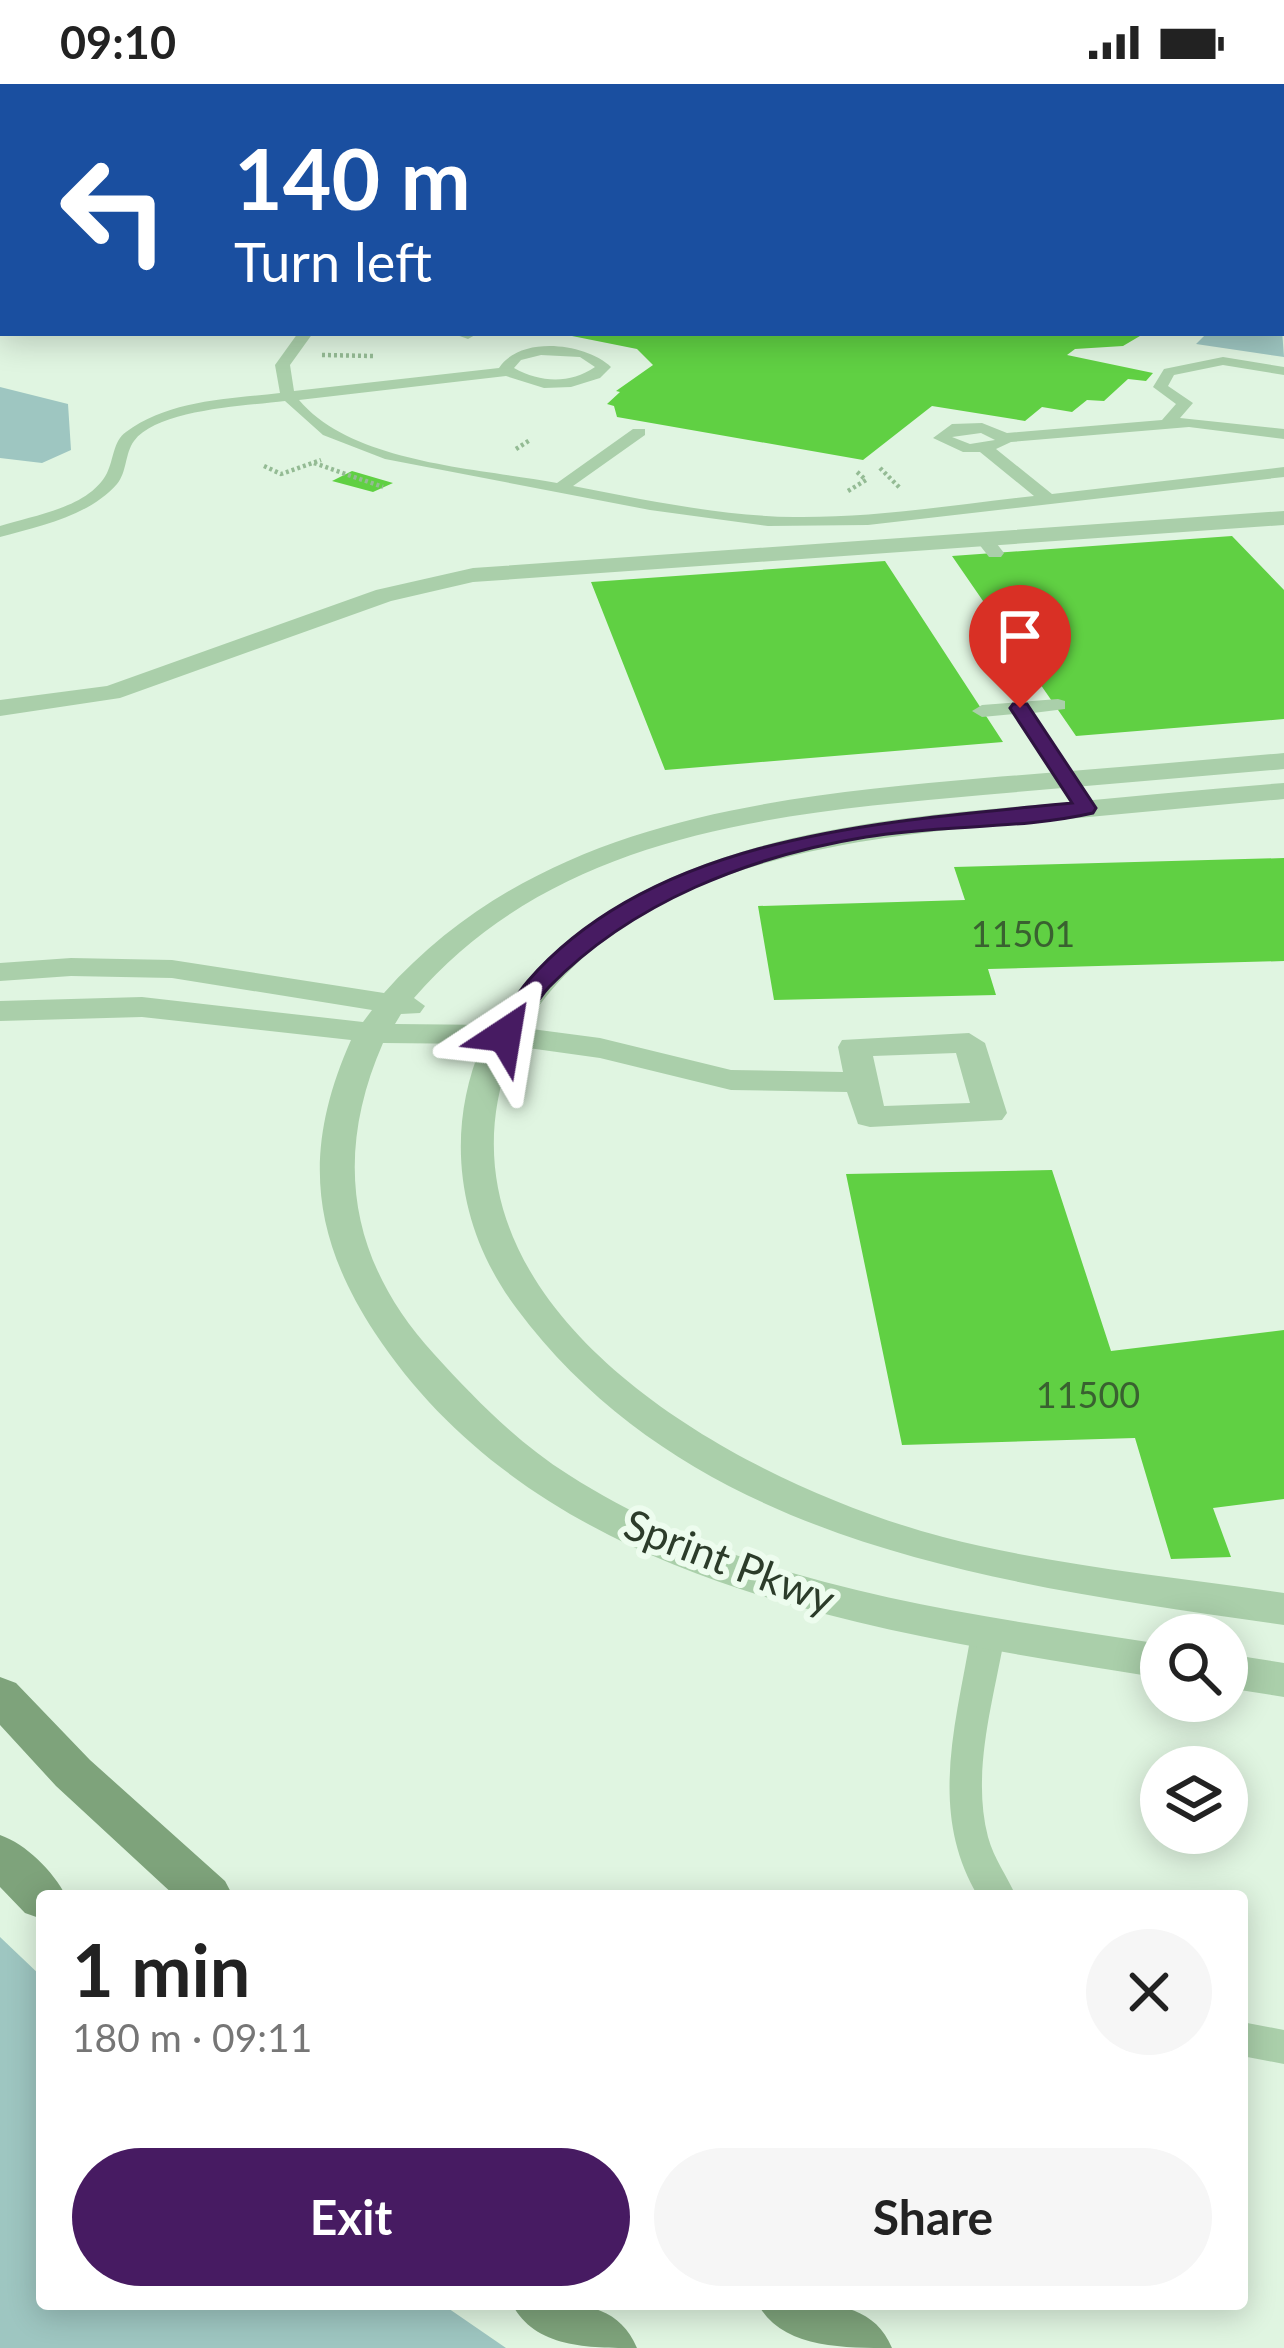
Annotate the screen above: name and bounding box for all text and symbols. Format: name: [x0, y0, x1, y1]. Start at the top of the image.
text: 09:10: [60, 15, 176, 69]
text: 140 m: [234, 127, 471, 228]
icon: left: [36, 132, 192, 288]
text: Turn left: [234, 229, 432, 294]
pin: [969, 585, 1071, 708]
icon: arrive: [987, 603, 1053, 669]
house number: 11501: [971, 911, 1075, 955]
position arrow: [442, 972, 568, 1098]
house number: 11500: [1036, 1372, 1140, 1416]
street label: Sprint Pkwy: [618, 1498, 843, 1624]
map controls: [1140, 1614, 1248, 1854]
button: search: [1140, 1614, 1248, 1722]
button: layers: [1140, 1746, 1248, 1854]
text: 1 min: [72, 1926, 250, 2012]
button: close: [1086, 1929, 1212, 2055]
text: 180 m · 09:11: [72, 2014, 312, 2060]
button: Exit: [72, 2148, 630, 2286]
button: Share: [654, 2148, 1212, 2286]

